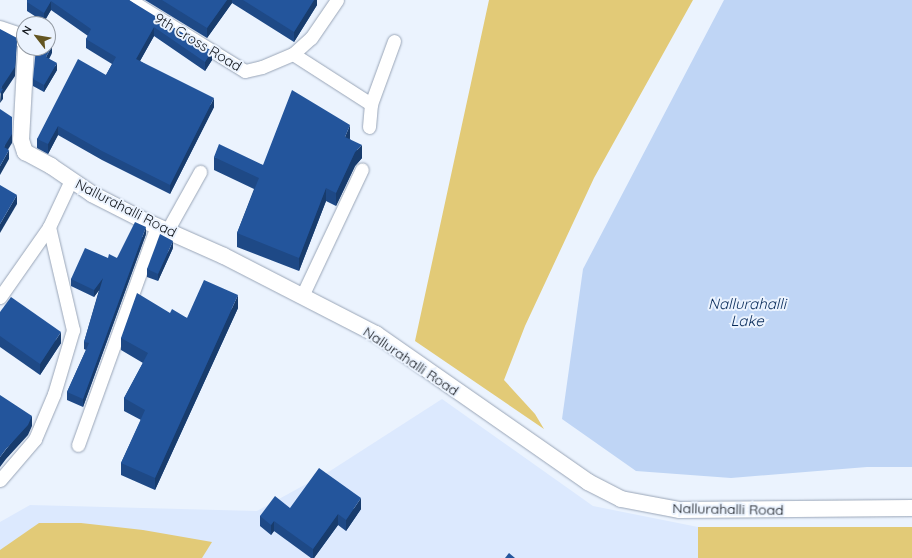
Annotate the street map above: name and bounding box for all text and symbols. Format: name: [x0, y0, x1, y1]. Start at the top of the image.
street label: 9th Cross Road: [151, 9, 245, 75]
north arrow: [16, 16, 56, 56]
text: N: [18, 23, 35, 37]
street label: Nallurahalli Road: [73, 175, 179, 241]
water label: Nallurahalli Lake: [708, 294, 786, 329]
street label: Nallurahalli Road: [360, 323, 462, 399]
street label: Nallurahalli Road: [672, 500, 784, 518]

